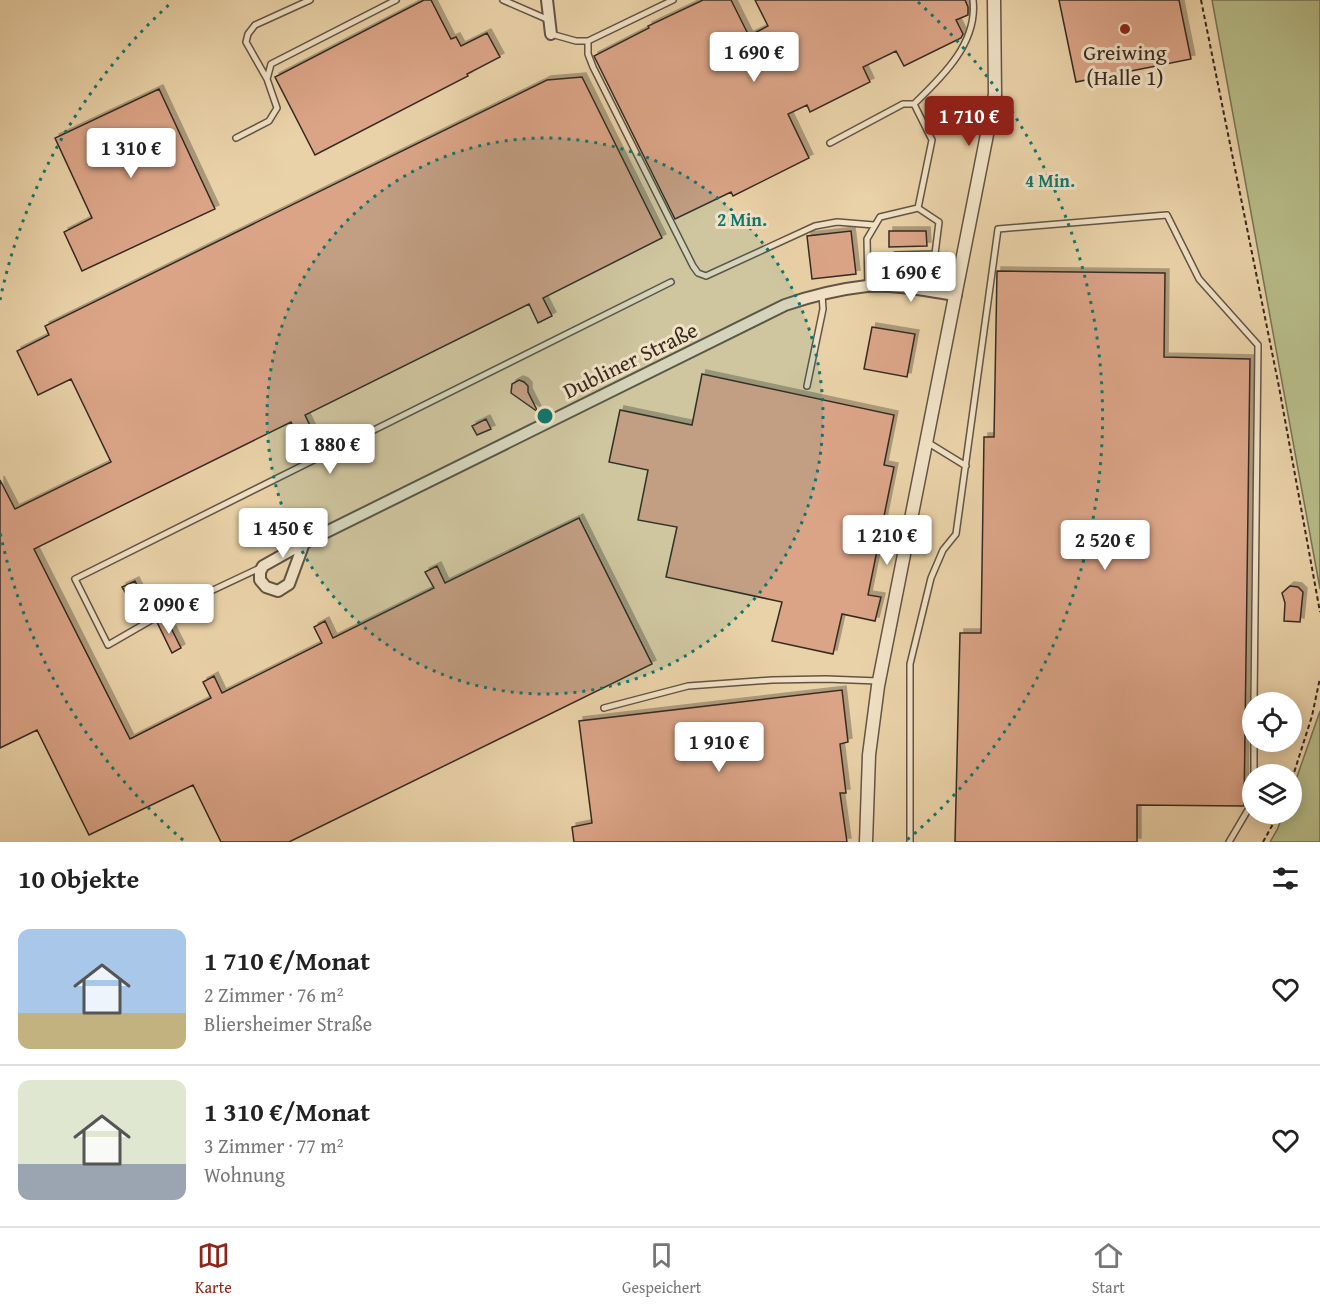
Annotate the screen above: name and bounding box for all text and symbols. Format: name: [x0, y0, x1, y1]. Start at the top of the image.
marker: Greiwing (Halle 1): [1118, 22, 1132, 36]
pin: 1 690 €: [699, 32, 809, 83]
place label: Greiwing (Halle 1): [1083, 36, 1167, 93]
text: 1 690 €: [724, 37, 784, 66]
pin: 1 710 €: [914, 96, 1024, 147]
text: 1 710 €: [939, 101, 999, 130]
pin: 1 310 €: [76, 128, 186, 179]
text: 1 310 €: [101, 133, 161, 162]
text: 4 Min.: [1025, 167, 1075, 194]
text: 2 Min.: [717, 206, 767, 233]
pin: 1 690 €: [856, 252, 966, 303]
text: 1 690 €: [881, 257, 941, 286]
street label: Dubliner Straße: [557, 313, 703, 407]
centre of rings: [535, 406, 555, 426]
pin: 1 880 €: [275, 424, 385, 475]
text: 1 880 €: [300, 429, 360, 458]
pin: 1 450 €: [228, 508, 338, 559]
text: 1 450 €: [253, 513, 313, 542]
pin: 1 210 €: [832, 515, 942, 566]
text: 1 210 €: [857, 520, 917, 549]
pin: 2 520 €: [1050, 520, 1160, 571]
text: 2 520 €: [1075, 525, 1135, 554]
pin: 2 090 €: [114, 584, 224, 635]
text: 2 090 €: [139, 589, 199, 618]
map controls: [1242, 692, 1302, 824]
button: locate: [1242, 692, 1302, 752]
pin: 1 910 €: [664, 722, 774, 773]
text: 1 910 €: [689, 727, 749, 756]
button: layers: [1242, 764, 1302, 824]
text: 10 Objekte: [18, 859, 139, 898]
icon: filters: [1269, 862, 1302, 895]
text: 1 710 €/Monat: [204, 941, 370, 980]
icon: home: [66, 953, 138, 1025]
icon: heart: [1269, 973, 1302, 1006]
text: 2 Zimmer · 76 m²: [204, 980, 343, 1009]
text: Bliersheimer Straße: [204, 1009, 372, 1038]
text: 1 310 €/Monat: [204, 1092, 370, 1131]
icon: home: [66, 1104, 138, 1176]
icon: heart: [1269, 1124, 1302, 1157]
text: 3 Zimmer · 77 m²: [204, 1131, 343, 1160]
text: Wohnung: [204, 1160, 285, 1189]
tab: Karte: [195, 1239, 232, 1299]
tab: Gespeichert: [622, 1239, 702, 1299]
tab: Start: [1092, 1239, 1125, 1299]

